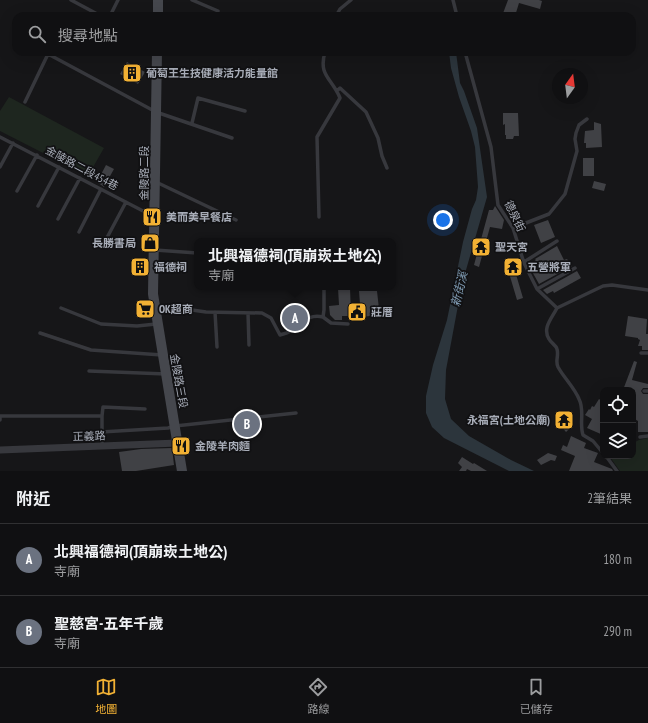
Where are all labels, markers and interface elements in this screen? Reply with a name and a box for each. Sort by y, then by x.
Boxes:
search box [12,12,636,56]
icon: search [26,23,48,45]
text: 搜尋地點 [58,26,118,45]
building icon: 葡萄王生技健康活力能量館 [121,62,143,84]
place label: 葡萄王生技健康活力能量館 [146,66,278,80]
north arrow [552,68,588,104]
street label: 金陵路二段454巷 [43,143,121,193]
street label: 金陵路二段 [137,146,151,201]
street label: 德泉街 [501,198,529,234]
restaurant icon: 美而美早餐店 [141,206,163,228]
place label: 美而美早餐店 [166,210,232,224]
your location [433,210,453,230]
shop icon: 長勝書局 [139,232,161,254]
place label: 長勝書局 [92,236,136,250]
temple icon: 聖天宮 [470,236,492,258]
popup [194,238,396,290]
place label: 聖天宮 [495,240,528,254]
text: 北興福德祠(頂崩崁土地公) [208,246,382,265]
building icon: 福德祠 [129,256,151,278]
temple icon: 五營將軍 [502,256,524,278]
place label: 福德祠 [154,260,187,274]
place label: 五營將軍 [527,260,571,274]
text: 寺廟 [208,267,234,284]
water label: 新街溪 [448,268,471,308]
supermarket icon: OK超商 [134,298,156,320]
public building icon: 莊厝 [346,301,368,323]
place label: OK超商 [159,302,193,316]
pin: A [282,303,308,333]
place label: 莊厝 [371,305,393,319]
street label: 金陵路三段 [167,353,191,409]
map controls [600,387,636,459]
button: locate [600,387,636,423]
pin: B [234,409,260,439]
temple icon: 永福宮(土地公廟) [553,409,575,431]
place label: 永福宮(土地公廟) [467,413,550,427]
button: layers [600,423,636,459]
street label: 正義路 [72,428,106,444]
restaurant icon: 金陵羊肉麵 [170,435,192,457]
place label: 金陵羊肉麵 [195,439,250,453]
text: 附近 [16,488,50,510]
text: 2筆結果 [587,490,632,507]
text: 北興福德祠(頂崩崁土地公) [54,542,227,561]
text: A [26,551,32,568]
text: 180 m [603,551,632,568]
text: 寺廟 [54,563,80,580]
text: 聖慈宮-五年千歲 [54,614,163,633]
text: B [26,623,32,640]
text: 290 m [603,623,632,640]
text: 寺廟 [54,635,80,652]
tab: 地圖 [95,676,117,716]
tab: 路線 [307,676,329,716]
tab: 已儲存 [520,676,553,716]

